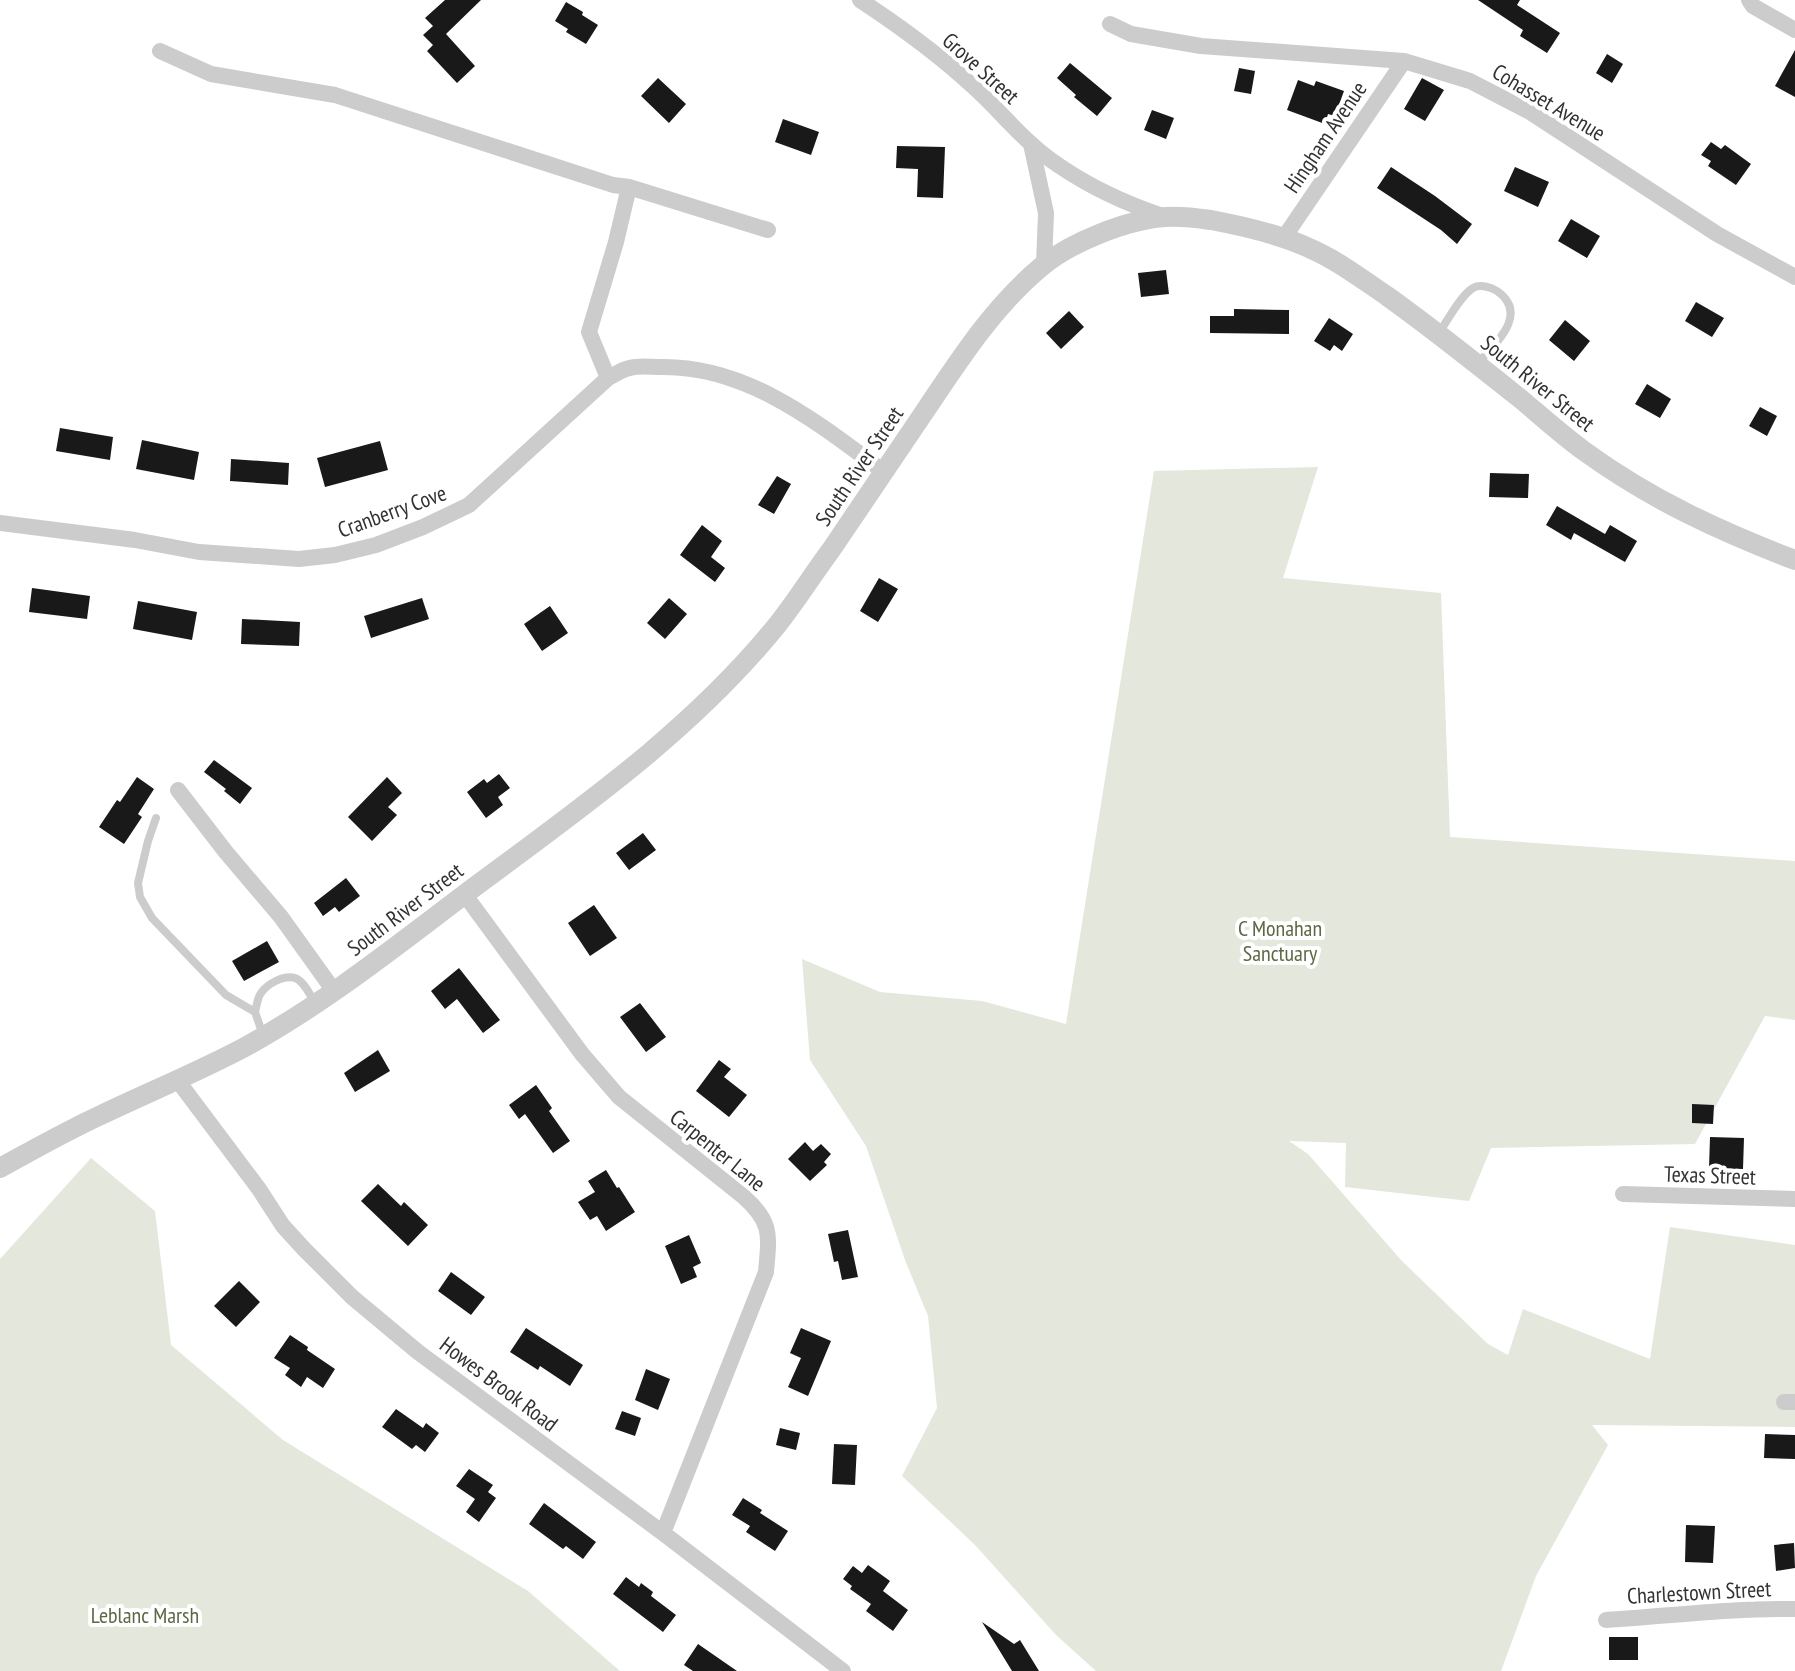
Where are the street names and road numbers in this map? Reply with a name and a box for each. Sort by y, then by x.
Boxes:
street label: Grove Street [937,26,1025,110]
street label: Cohasset Avenue [1487,57,1611,147]
street label: Hingham Avenue [1278,76,1372,198]
street label: South River Street [1476,329,1600,437]
street label: South River Street [809,401,909,531]
street label: Cranberry Cove [334,478,450,544]
street label: South River Street [341,856,469,962]
street label: Carpenter Lane [665,1103,771,1197]
street label: Texas Street [1664,1159,1756,1191]
street label: Howes Brook Road [434,1330,564,1438]
street label: Charlestown Street [1626,1574,1772,1610]

